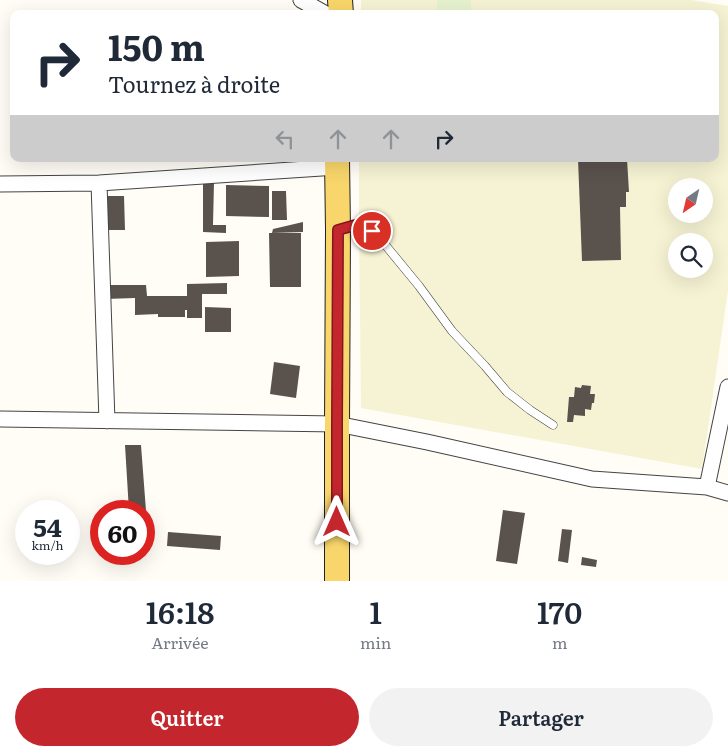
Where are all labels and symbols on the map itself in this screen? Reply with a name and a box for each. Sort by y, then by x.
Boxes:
north arrow [668,178,712,222]
pin [351,210,393,252]
position arrow [310,495,362,547]
speed limit sign: 60 [90,500,155,565]

